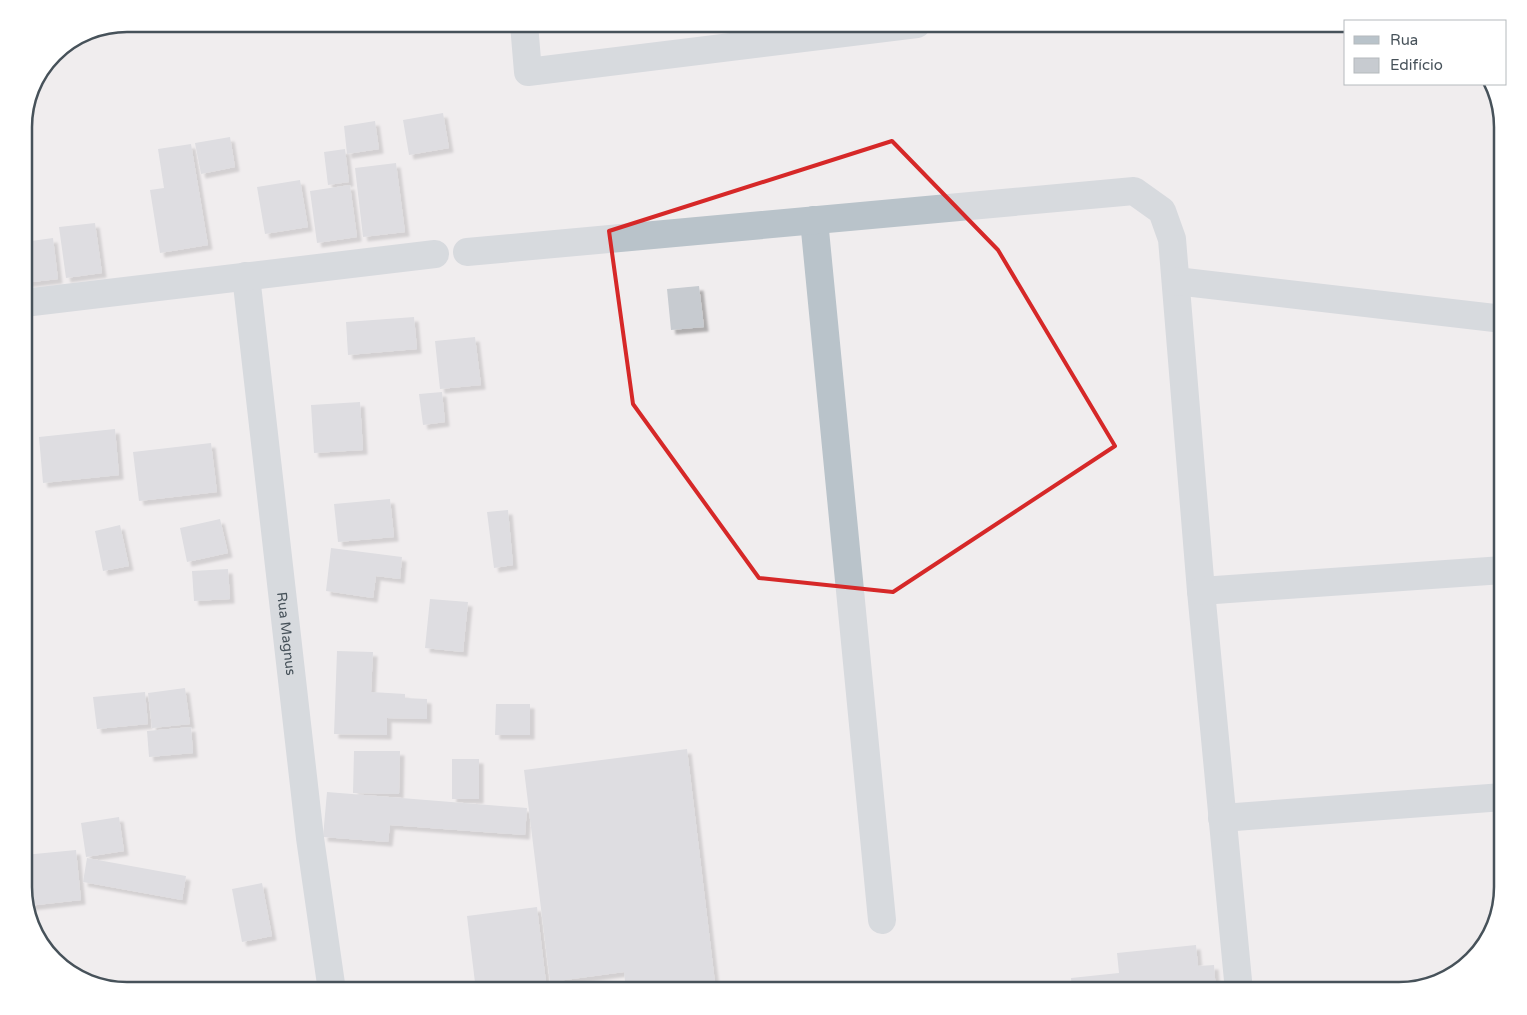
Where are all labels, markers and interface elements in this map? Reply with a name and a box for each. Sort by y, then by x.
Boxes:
legend [1344,20,1507,85]
text: Rua [1390,31,1418,49]
text: Edifício [1390,56,1443,74]
street label: Rua Magnus [273,591,299,677]

